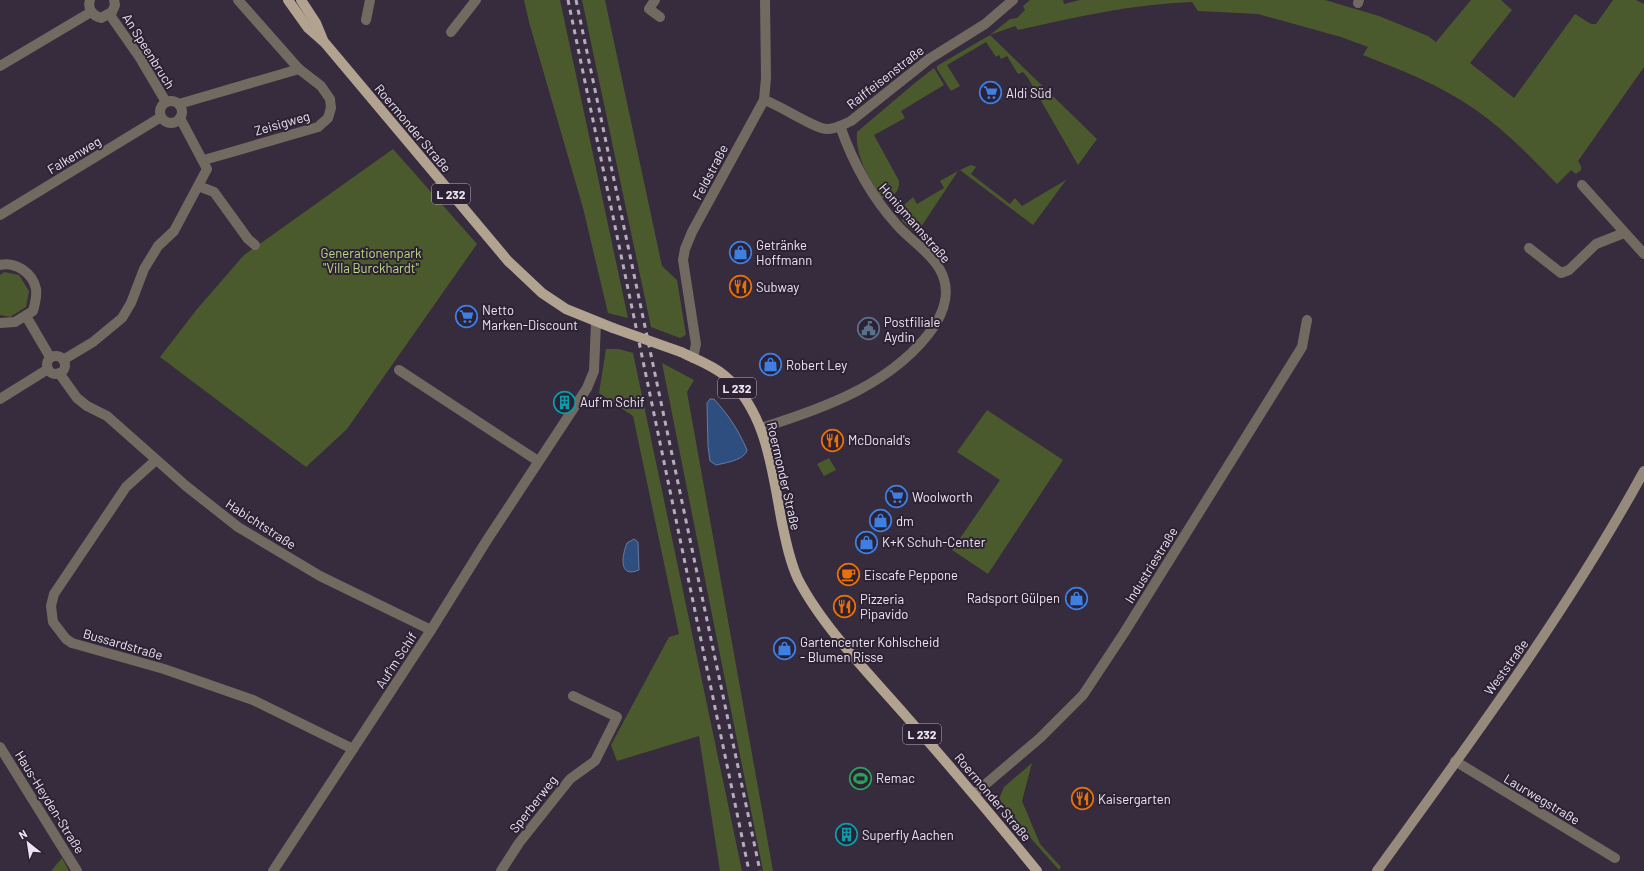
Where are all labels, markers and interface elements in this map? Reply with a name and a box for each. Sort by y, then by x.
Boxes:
street label: An Speenbruch [120,10,178,92]
street label: Raiffeisenstraße [843,42,927,112]
supermarket icon: Aldi Süd [977,80,1003,106]
street label: Roermonder Straße [371,81,455,176]
place label: Aldi Süd [1006,85,1052,101]
street label: Zeisigweg [252,107,312,139]
street label: Falkenweg [44,133,104,177]
street label: Feldstraße [689,142,731,202]
street label: Honigmannstraße [876,180,954,266]
road number: L 232 [432,184,470,204]
place label: Getränke Hoffmann [756,237,812,268]
shop icon: Getränke Hoffmann [727,239,753,265]
park label: Generationenpark "Villa Burckhardt" [320,245,422,276]
restaurant icon: Subway [728,274,754,300]
place label: Subway [756,279,799,295]
place label: Netto Marken-Discount [482,302,578,333]
supermarket icon: Netto Marken-Discount [454,304,480,330]
place label: Postfiliale Aydin [884,314,940,345]
public building icon: Postfiliale Aydin [855,316,881,342]
shop icon: Robert Ley [757,352,783,378]
place label: Robert Ley [786,357,847,373]
road number: L 232 [718,378,756,398]
building icon: Auf´m Schif [552,389,578,415]
place label: Auf´m Schif [580,394,645,410]
street label: Roermonder Straße [764,420,804,532]
restaurant icon: McDonald's [820,427,846,453]
place label: McDonald's [848,432,911,448]
supermarket icon: Woolworth [884,484,910,510]
place label: Woolworth [912,489,973,505]
street label: Habichtstraße [223,495,299,553]
shop icon: dm [868,508,894,534]
place label: dm [896,513,914,529]
street label: Industriestraße [1121,524,1181,606]
shop icon: K+K Schuh-Center [853,529,879,555]
place label: K+K Schuh-Center [882,534,986,550]
cafe icon: Eiscafe Peppone [836,562,862,588]
place label: Eiscafe Peppone [864,567,958,583]
shop icon: Radsport Gülpen [1063,585,1089,611]
place label: Radsport Gülpen [967,590,1060,606]
place label: Pizzeria Pipavido [860,591,908,622]
restaurant icon: Pizzeria Pipavido [831,593,857,619]
street label: Bussardstraße [81,625,165,663]
street label: Auf'm Schif [372,629,420,691]
place label: Gartencenter Kohlscheid - Blumen Risse [800,634,939,665]
shop icon: Gartencenter Kohlscheid - Blumen Risse [772,636,798,662]
street label: Weststraße [1480,636,1532,698]
road number: L 232 [903,724,941,744]
street label: Haus-Heyden-Straße [12,748,88,857]
street label: Roermonder Straße [951,750,1035,845]
sports icon: Remac [847,765,873,791]
place label: Remac [876,770,915,786]
street label: Laurwegstraße [1501,770,1583,828]
street label: Sperberweg [506,772,560,836]
restaurant icon: Kaisergarten [1069,786,1095,812]
place label: Kaisergarten [1098,791,1171,807]
building icon: Superfly Aachen [834,822,860,848]
north arrow [8,823,48,863]
text: N [16,826,29,841]
place label: Superfly Aachen [862,827,954,843]

